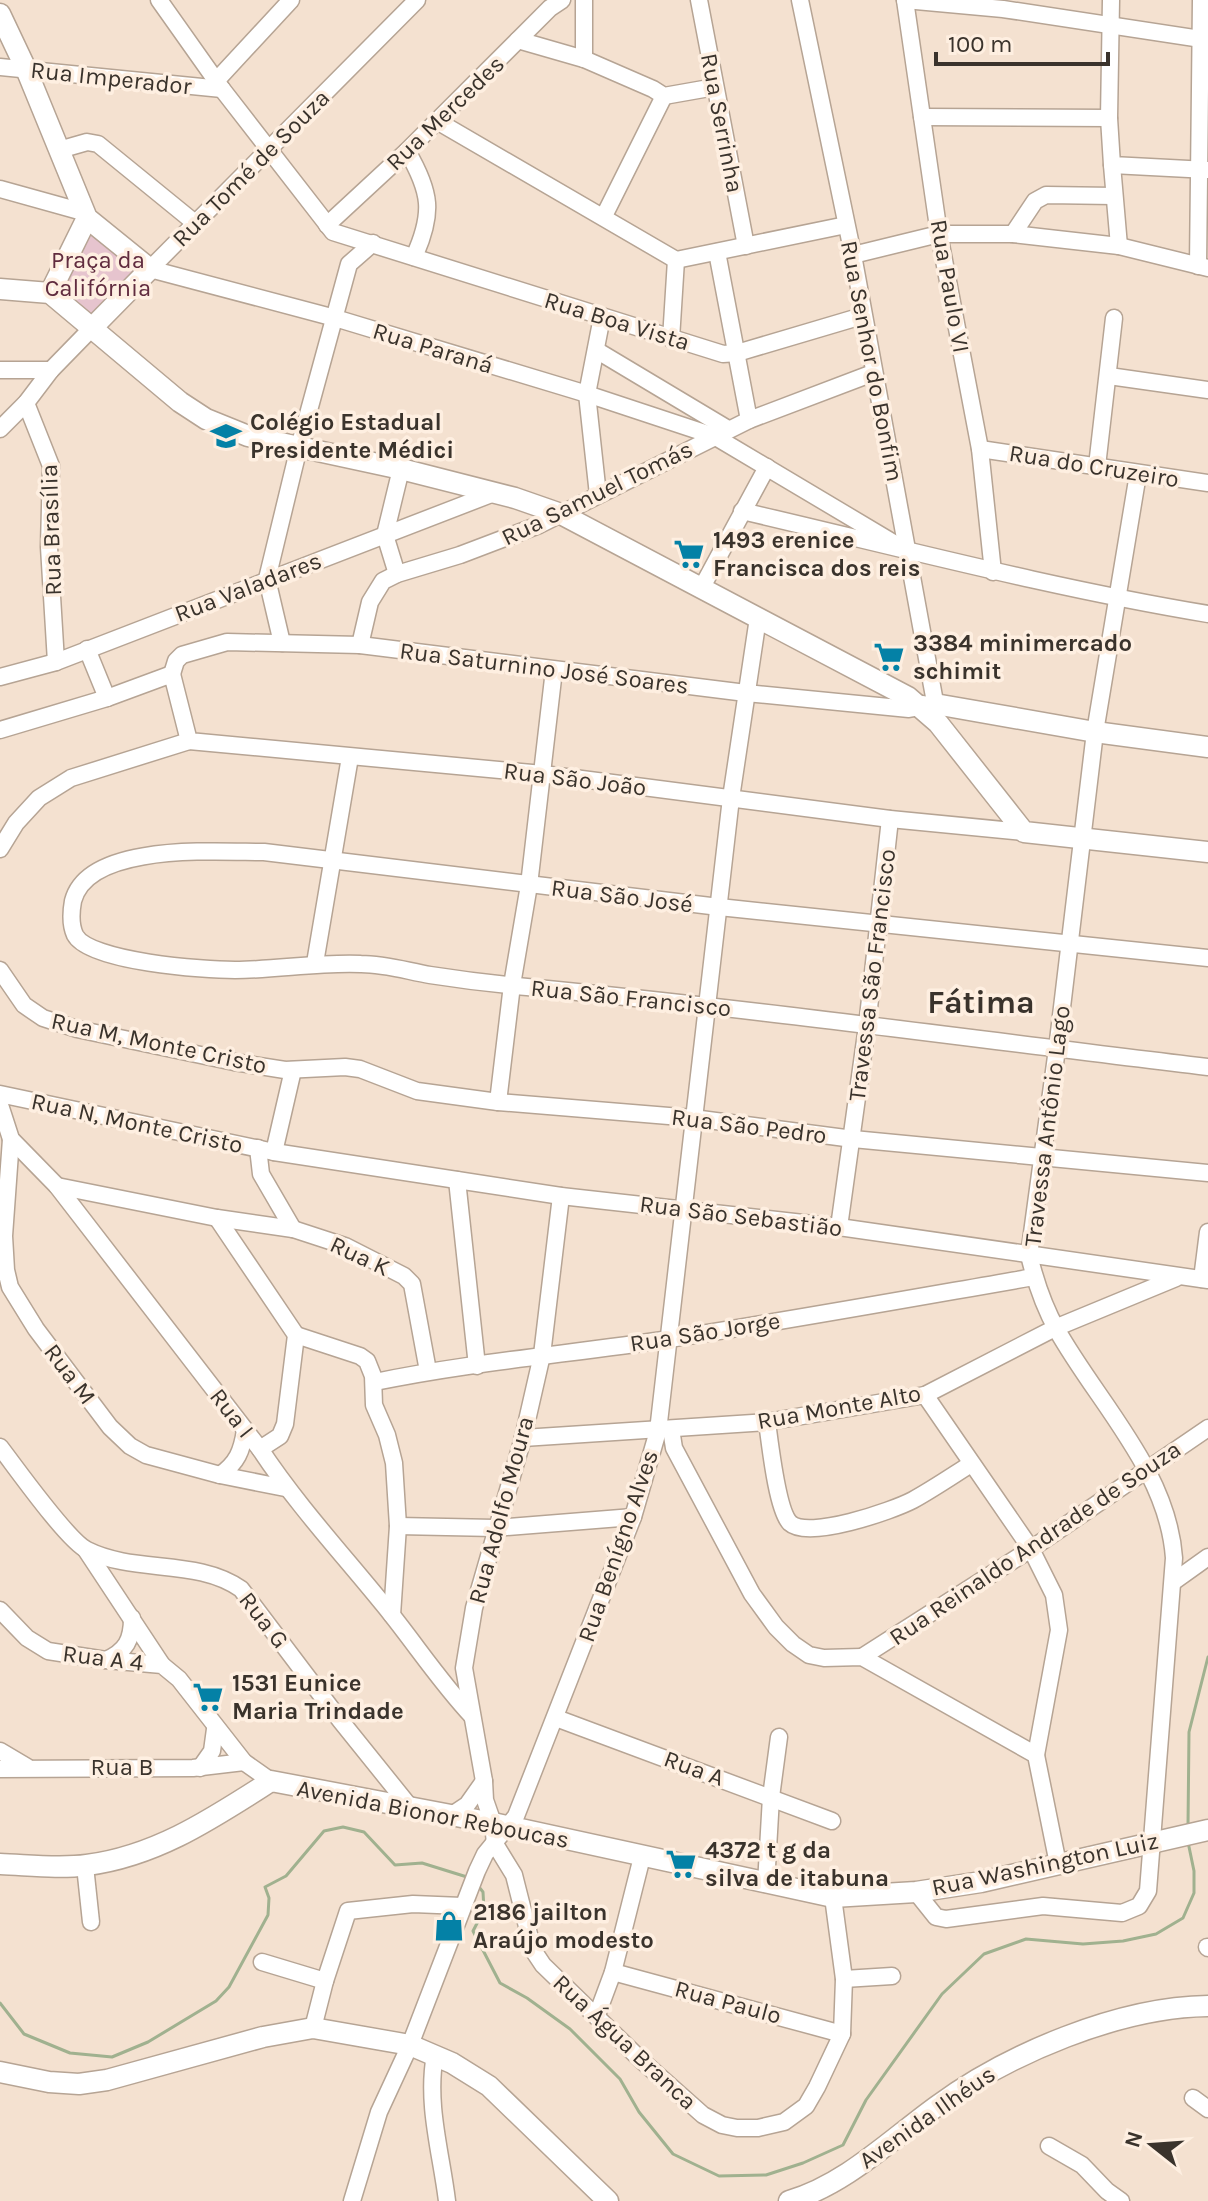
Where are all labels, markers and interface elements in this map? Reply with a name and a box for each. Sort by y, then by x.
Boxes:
scale bar [936,16,1108,66]
text: 100 m [948,30,1013,58]
street label: Rua Mercedes [380,50,510,176]
street label: Rua Serrinha [695,51,749,195]
street label: Rua Imperador [29,56,193,100]
street label: Rua Tomé de Souza [167,84,335,252]
street label: Rua Paulo VI [924,217,976,355]
street label: Rua Senhor do Bonfim [835,238,909,484]
park label: Praça da Califórnia [45,246,151,302]
street label: Rua Boa Vista [541,286,693,356]
street label: Rua Paraná [370,316,496,380]
place label: Colégio Estadual Presidente Médici [250,408,454,464]
school or university icon: Colégio Estadual Presidente Médici [209,419,243,453]
street label: Rua Samuel Tomás [497,435,697,551]
street label: Rua do Cruzeiro [1007,439,1181,493]
street label: Rua Brasília [35,464,67,596]
place label: 1493 erenice Francisca dos reis [713,526,920,582]
supermarket icon: 1493 erenice Francisca dos reis [672,537,706,571]
street label: Rua Valadares [171,546,325,628]
place label: 3384 minimercado schimit [913,629,1132,685]
street label: Rua Saturnino José Soares [398,636,690,700]
supermarket icon: 3384 minimercado schimit [872,640,906,674]
street label: Rua São João [502,756,648,802]
street label: Travessa São Francisco [843,847,901,1103]
street label: Rua São José [550,873,694,919]
street label: Rua São Francisco [529,974,733,1022]
district label: Fátima [927,984,1035,1021]
street label: Travessa Antônio Lago [1018,1004,1076,1248]
street label: Rua M, Monte Cristo [49,1006,269,1080]
street label: Rua N, Monte Cristo [29,1087,245,1159]
street label: Rua São Pedro [670,1103,828,1149]
street label: Rua São Sebastião [638,1190,844,1242]
street label: Rua K [326,1230,395,1282]
street label: Rua São Jorge [628,1306,782,1358]
street label: Rua M [38,1338,102,1410]
street label: Rua Monte Alto [755,1379,923,1435]
street label: Rua I [204,1383,260,1443]
street label: Rua Adolfo Moura [463,1413,539,1607]
street label: Rua Reinaldo Andrade de Souza [884,1435,1186,1651]
street label: Rua Benígno Alves [572,1446,664,1646]
street label: Rua G [233,1586,295,1654]
street label: Rua A 4 [61,1639,145,1677]
place label: 1531 Eunice Maria Trindade [232,1669,404,1725]
supermarket icon: 1531 Eunice Maria Trindade [191,1680,225,1714]
street label: Rua A [660,1744,728,1792]
street label: Rua B [90,1753,154,1781]
street label: Avenida Bionor Reboucas [295,1774,571,1854]
street label: Rua Washington Luiz [929,1826,1161,1902]
place label: 4372 t g da silva de itabuna [705,1836,889,1892]
supermarket icon: 4372 t g da silva de itabuna [664,1847,698,1881]
place label: 2186 jailton Araújo modesto [473,1898,654,1954]
shop icon: 2186 jailton Araújo modesto [432,1909,466,1943]
street label: Rua Água Branca [548,1968,703,2116]
street label: Rua Paulo [672,1974,784,2030]
street label: Avenida Ilhéus [854,2060,1000,2174]
north arrow [1112,2105,1192,2185]
text: N [1119,2128,1149,2151]

